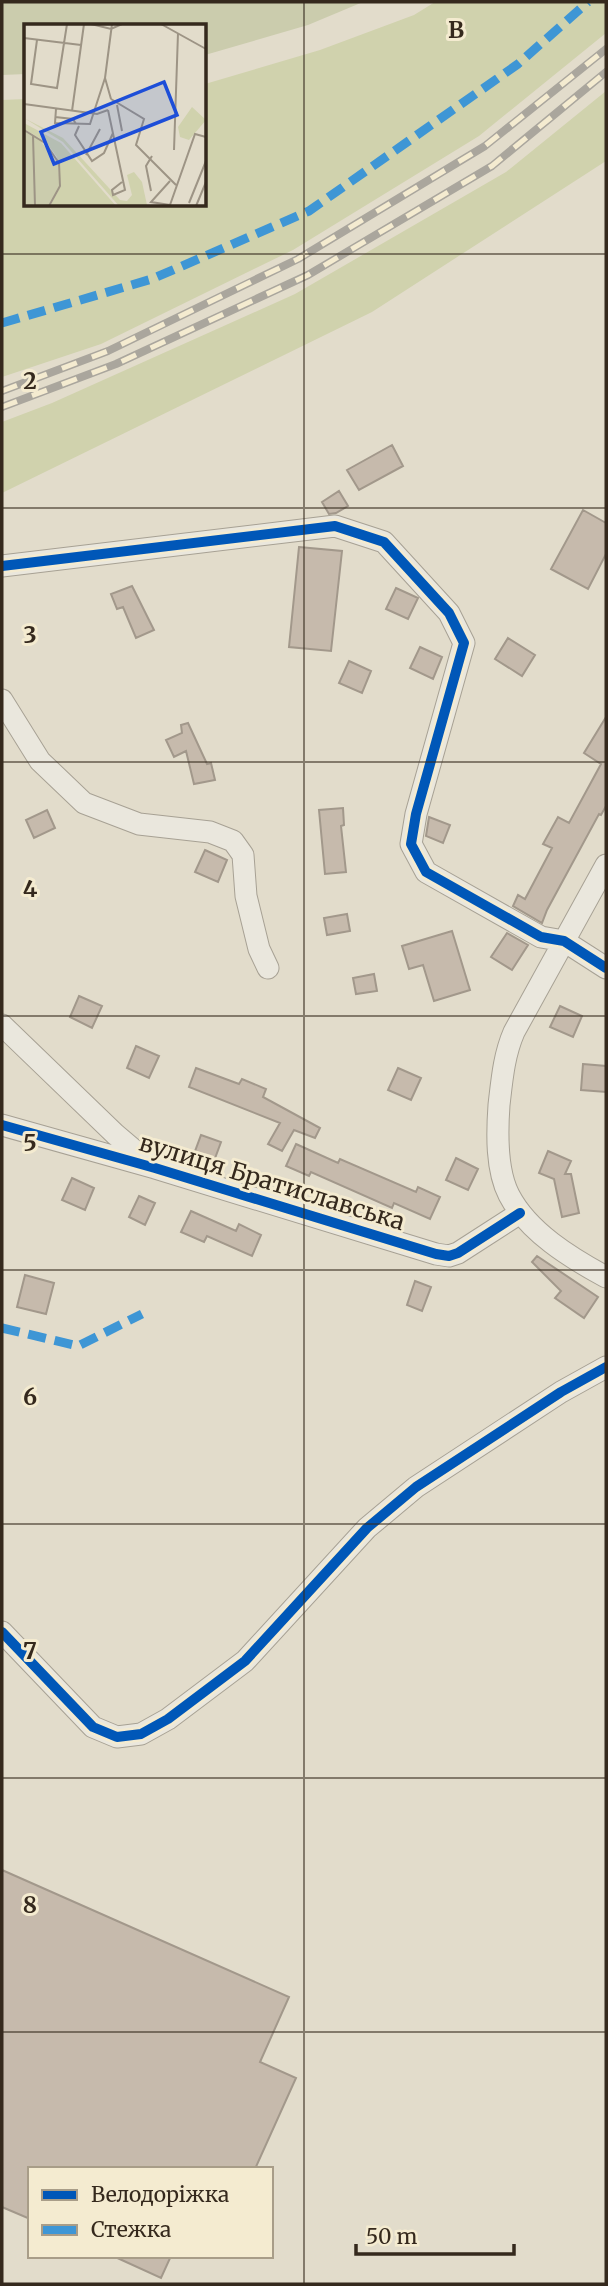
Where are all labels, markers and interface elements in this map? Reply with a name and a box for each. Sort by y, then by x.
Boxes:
text: B [448,15,464,44]
inset map [24,24,206,206]
text: 2 [23,366,37,395]
text: 3 [23,620,37,649]
text: 4 [23,874,38,903]
street label: вулиця Братиславська [135,1127,409,1237]
text: 5 [23,1128,37,1157]
text: 6 [23,1382,37,1411]
text: 7 [23,1636,37,1665]
text: 8 [23,1890,37,1919]
legend [28,2167,273,2258]
text: Велодоріжка [91,2181,229,2208]
scale bar [356,2212,514,2256]
text: Стежка [91,2216,171,2243]
text: 50 m [366,2223,417,2250]

